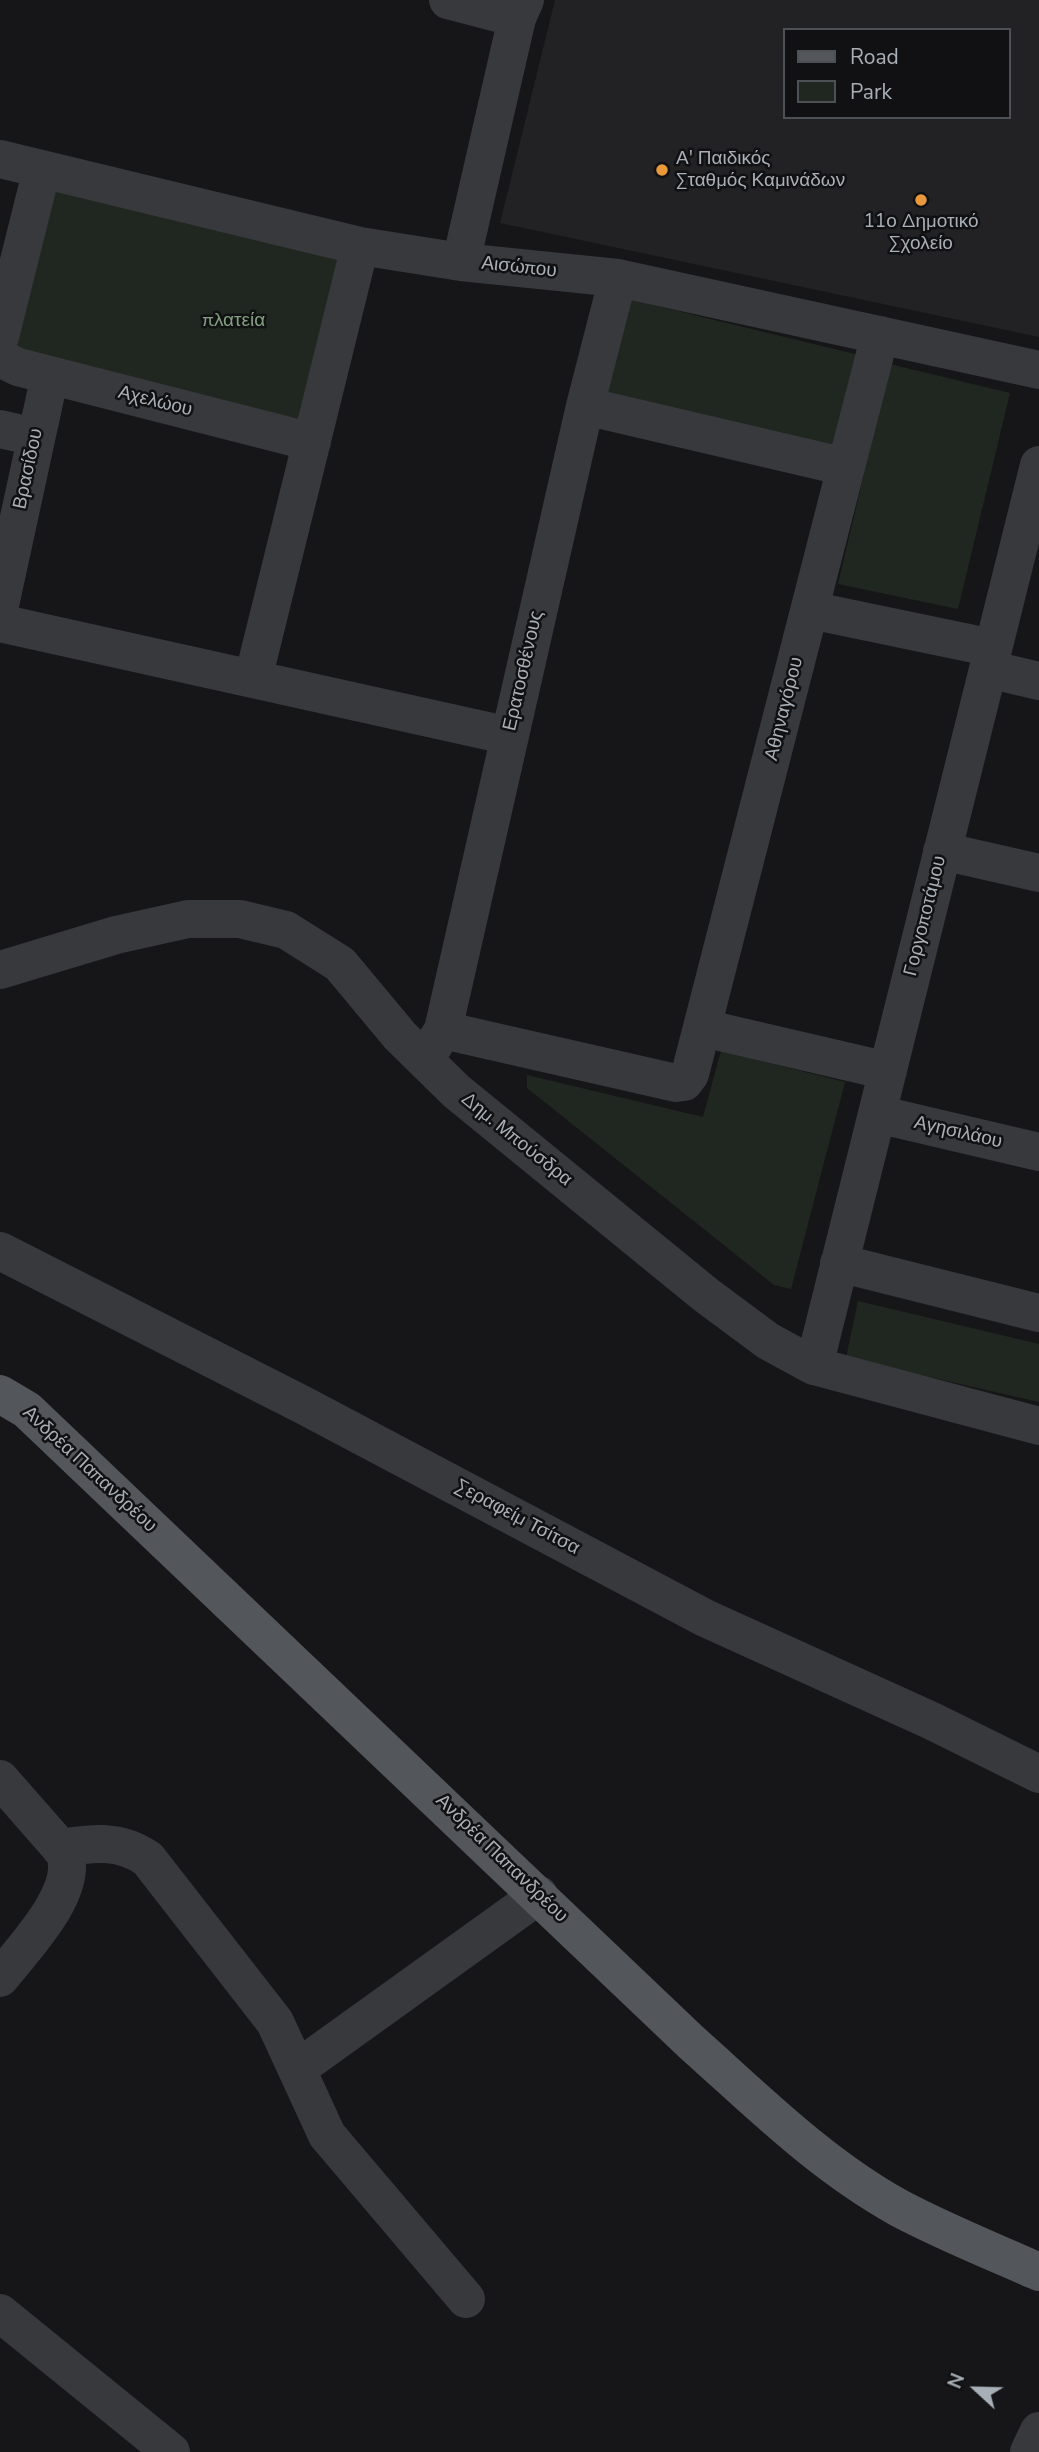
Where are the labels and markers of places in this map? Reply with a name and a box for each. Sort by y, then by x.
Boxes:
place label: Α' Παιδικός Σταθμός Καμινάδων [676,148,845,192]
marker: Α' Παιδικός Σταθμός Καμινάδων [654,162,670,178]
marker: 11ο Δημοτικό Σχολείο [913,192,929,208]
place label: 11ο Δημοτικό Σχολείο [863,211,979,255]

